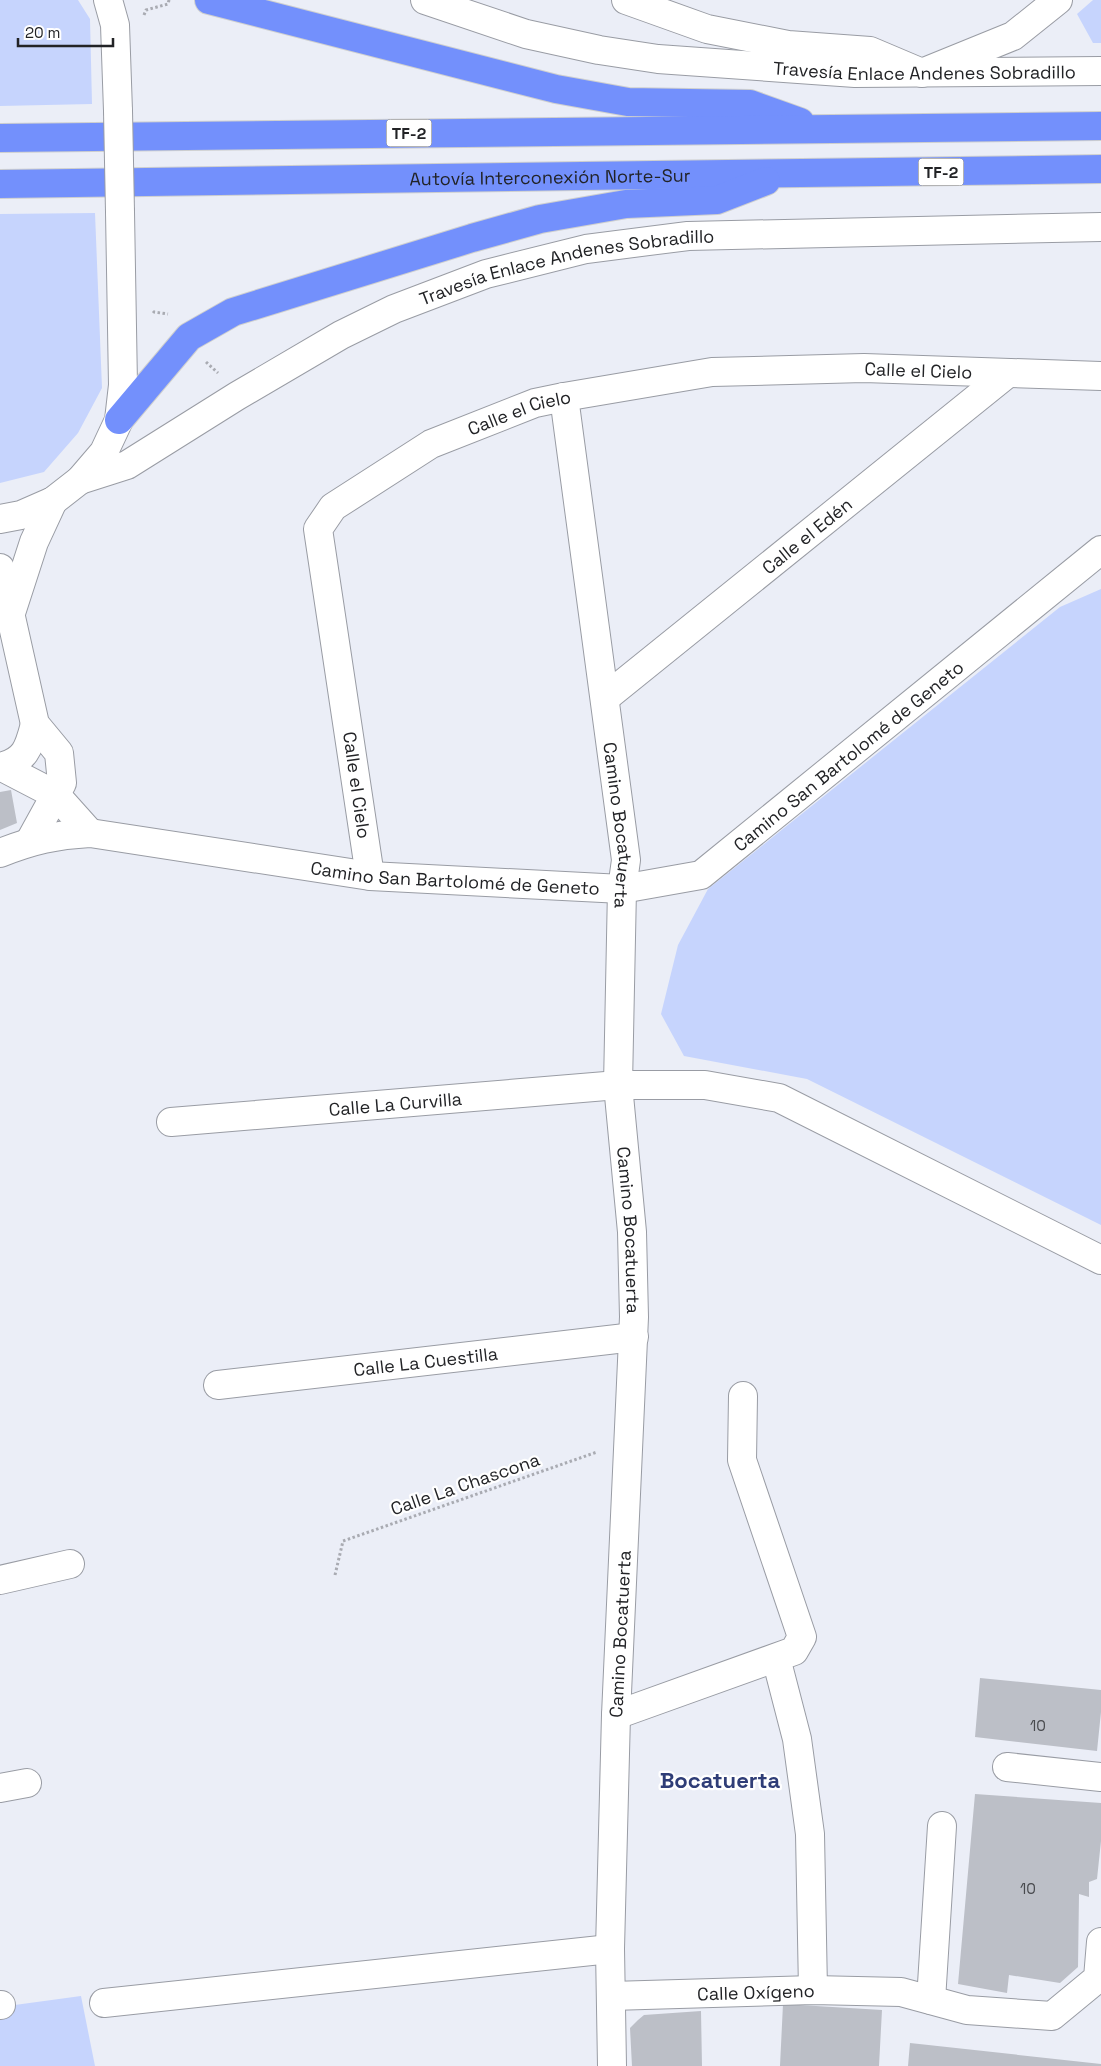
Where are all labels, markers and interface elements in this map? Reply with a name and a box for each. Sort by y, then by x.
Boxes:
scale bar [18,15,112,47]
text: 20 m [25,23,60,42]
street label: Travesía Enlace Andenes Sobradillo [772,56,1076,85]
road number: TF-2 [386,120,432,146]
road number: TF-2 [918,158,964,186]
street label: Autovía Interconexión Norte-Sur [409,163,691,190]
street label: Travesía Enlace Andenes Sobradillo [416,224,715,310]
street label: Calle el Cielo [864,357,973,383]
street label: Calle el Cielo [464,385,572,440]
street label: Calle el Edén [757,492,856,579]
street label: Camino San Bartolomé de Geneto [728,655,968,856]
street label: Calle el Cielo [338,730,376,840]
street label: Camino Bocatuerta [599,741,638,909]
street label: Camino San Bartolomé de Geneto [309,856,600,899]
street label: Calle La Curvilla [328,1086,463,1120]
street label: Camino Bocatuerta [612,1145,645,1314]
street label: Calle La Cuestilla [352,1341,499,1381]
street label: Calle La Chascona [387,1448,543,1520]
street label: Camino Bocatuerta [604,1550,636,1718]
house number: 10 [1030,1716,1046,1735]
district label: Bocatuerta [660,1766,781,1794]
house number: 10 [1020,1879,1036,1898]
street label: Calle Oxígeno [697,1978,815,2005]

